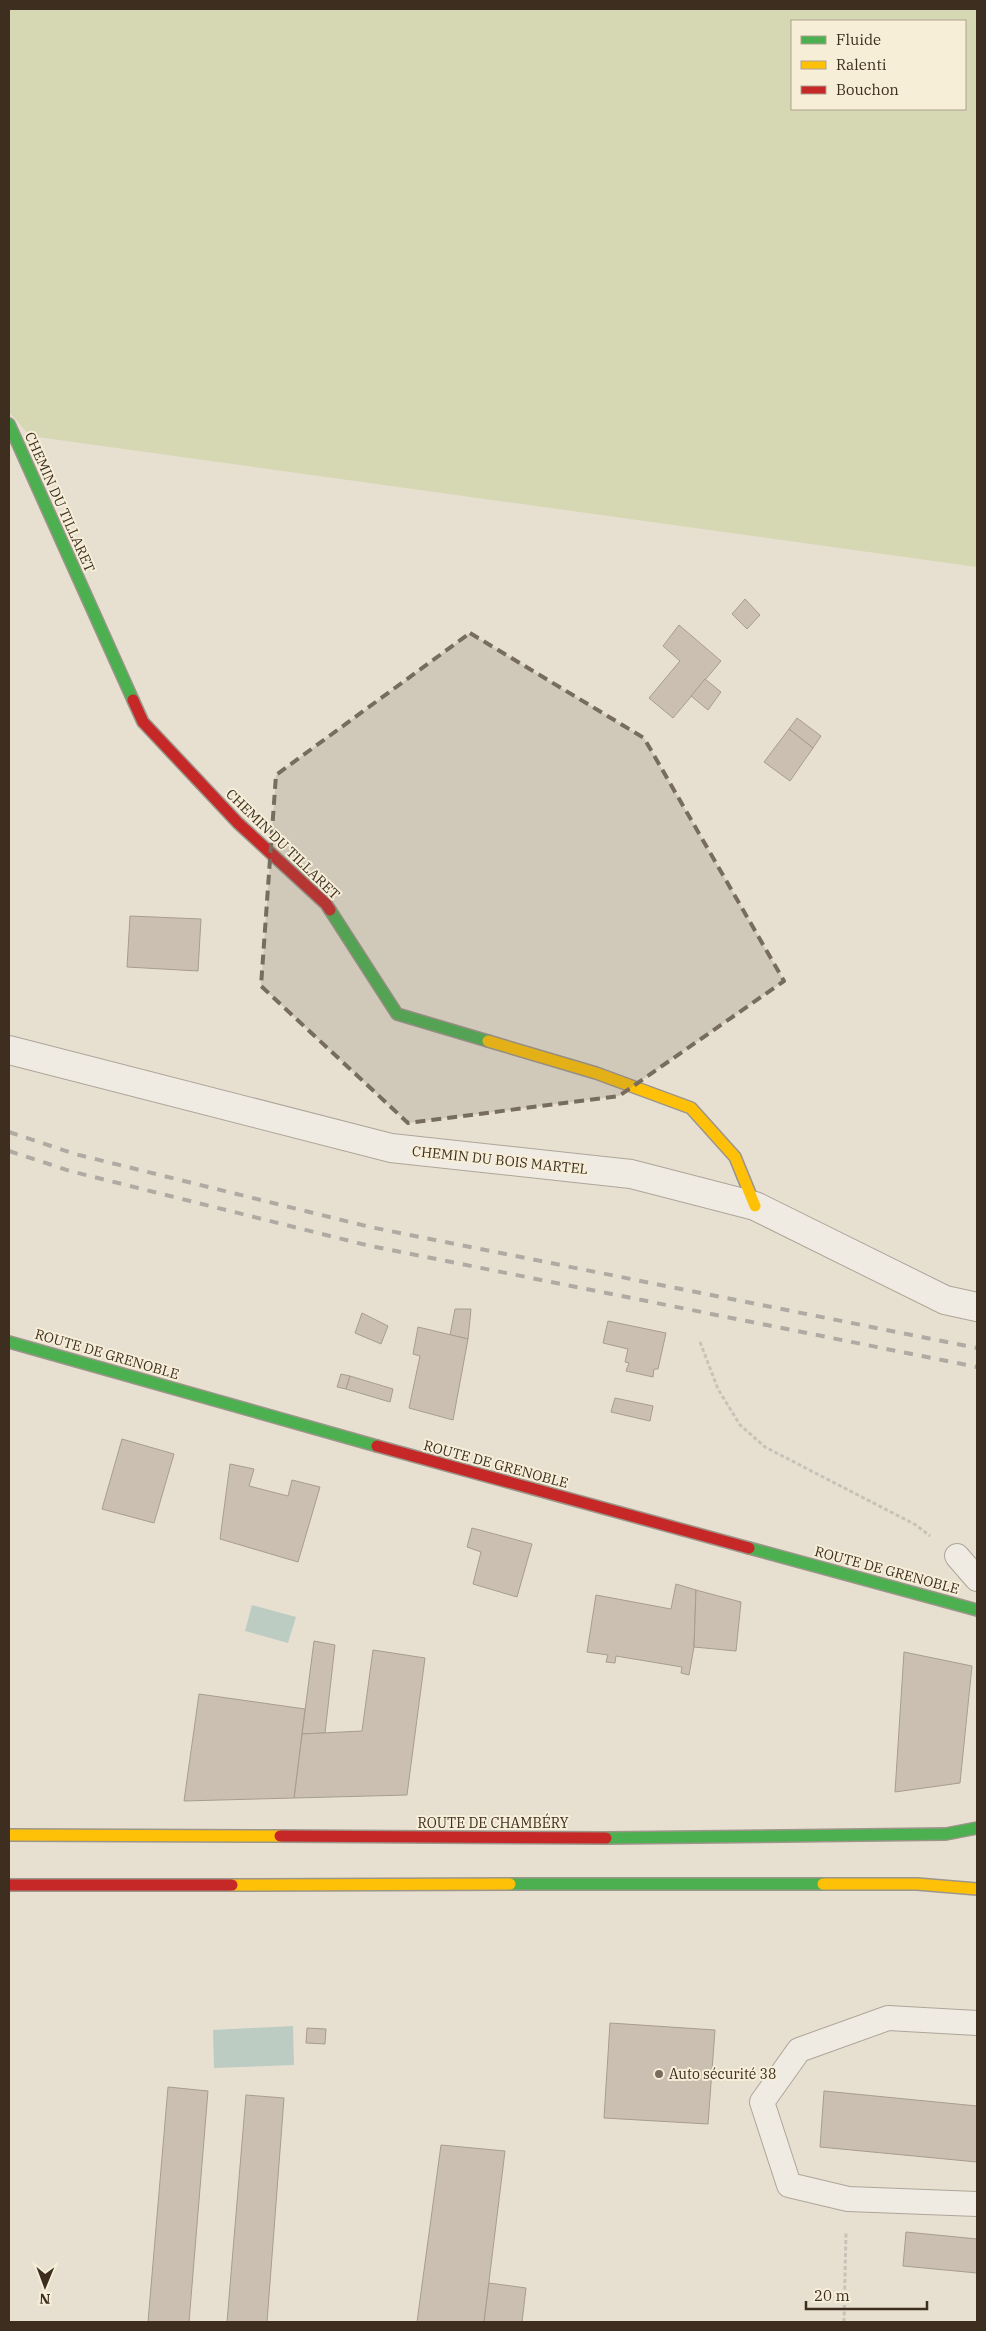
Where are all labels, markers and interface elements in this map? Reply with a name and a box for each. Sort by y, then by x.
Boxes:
legend [791,20,966,110]
text: Fluide [836,30,881,49]
text: Ralenti [836,55,887,74]
text: Bouchon [836,80,899,99]
street label: CHEMIN DU TILLARET [21,429,99,575]
street label: CHEMIN DU TILLARET [222,785,344,903]
street label: CHEMIN DU BOIS MARTEL [411,1142,589,1178]
street label: ROUTE DE GRENOBLE [33,1325,181,1383]
street label: ROUTE DE GRENOBLE [422,1436,570,1492]
street label: ROUTE DE GRENOBLE [813,1542,961,1598]
street label: ROUTE DE CHAMBÉRY [417,1813,569,1832]
place label: Auto sécurité 38 [669,2065,776,2083]
marker: Auto sécurité 38 [653,2068,665,2080]
north arrow [20,2261,70,2311]
scale bar [806,2278,927,2310]
text: 20 m [814,2286,850,2305]
text: N [39,2290,50,2308]

